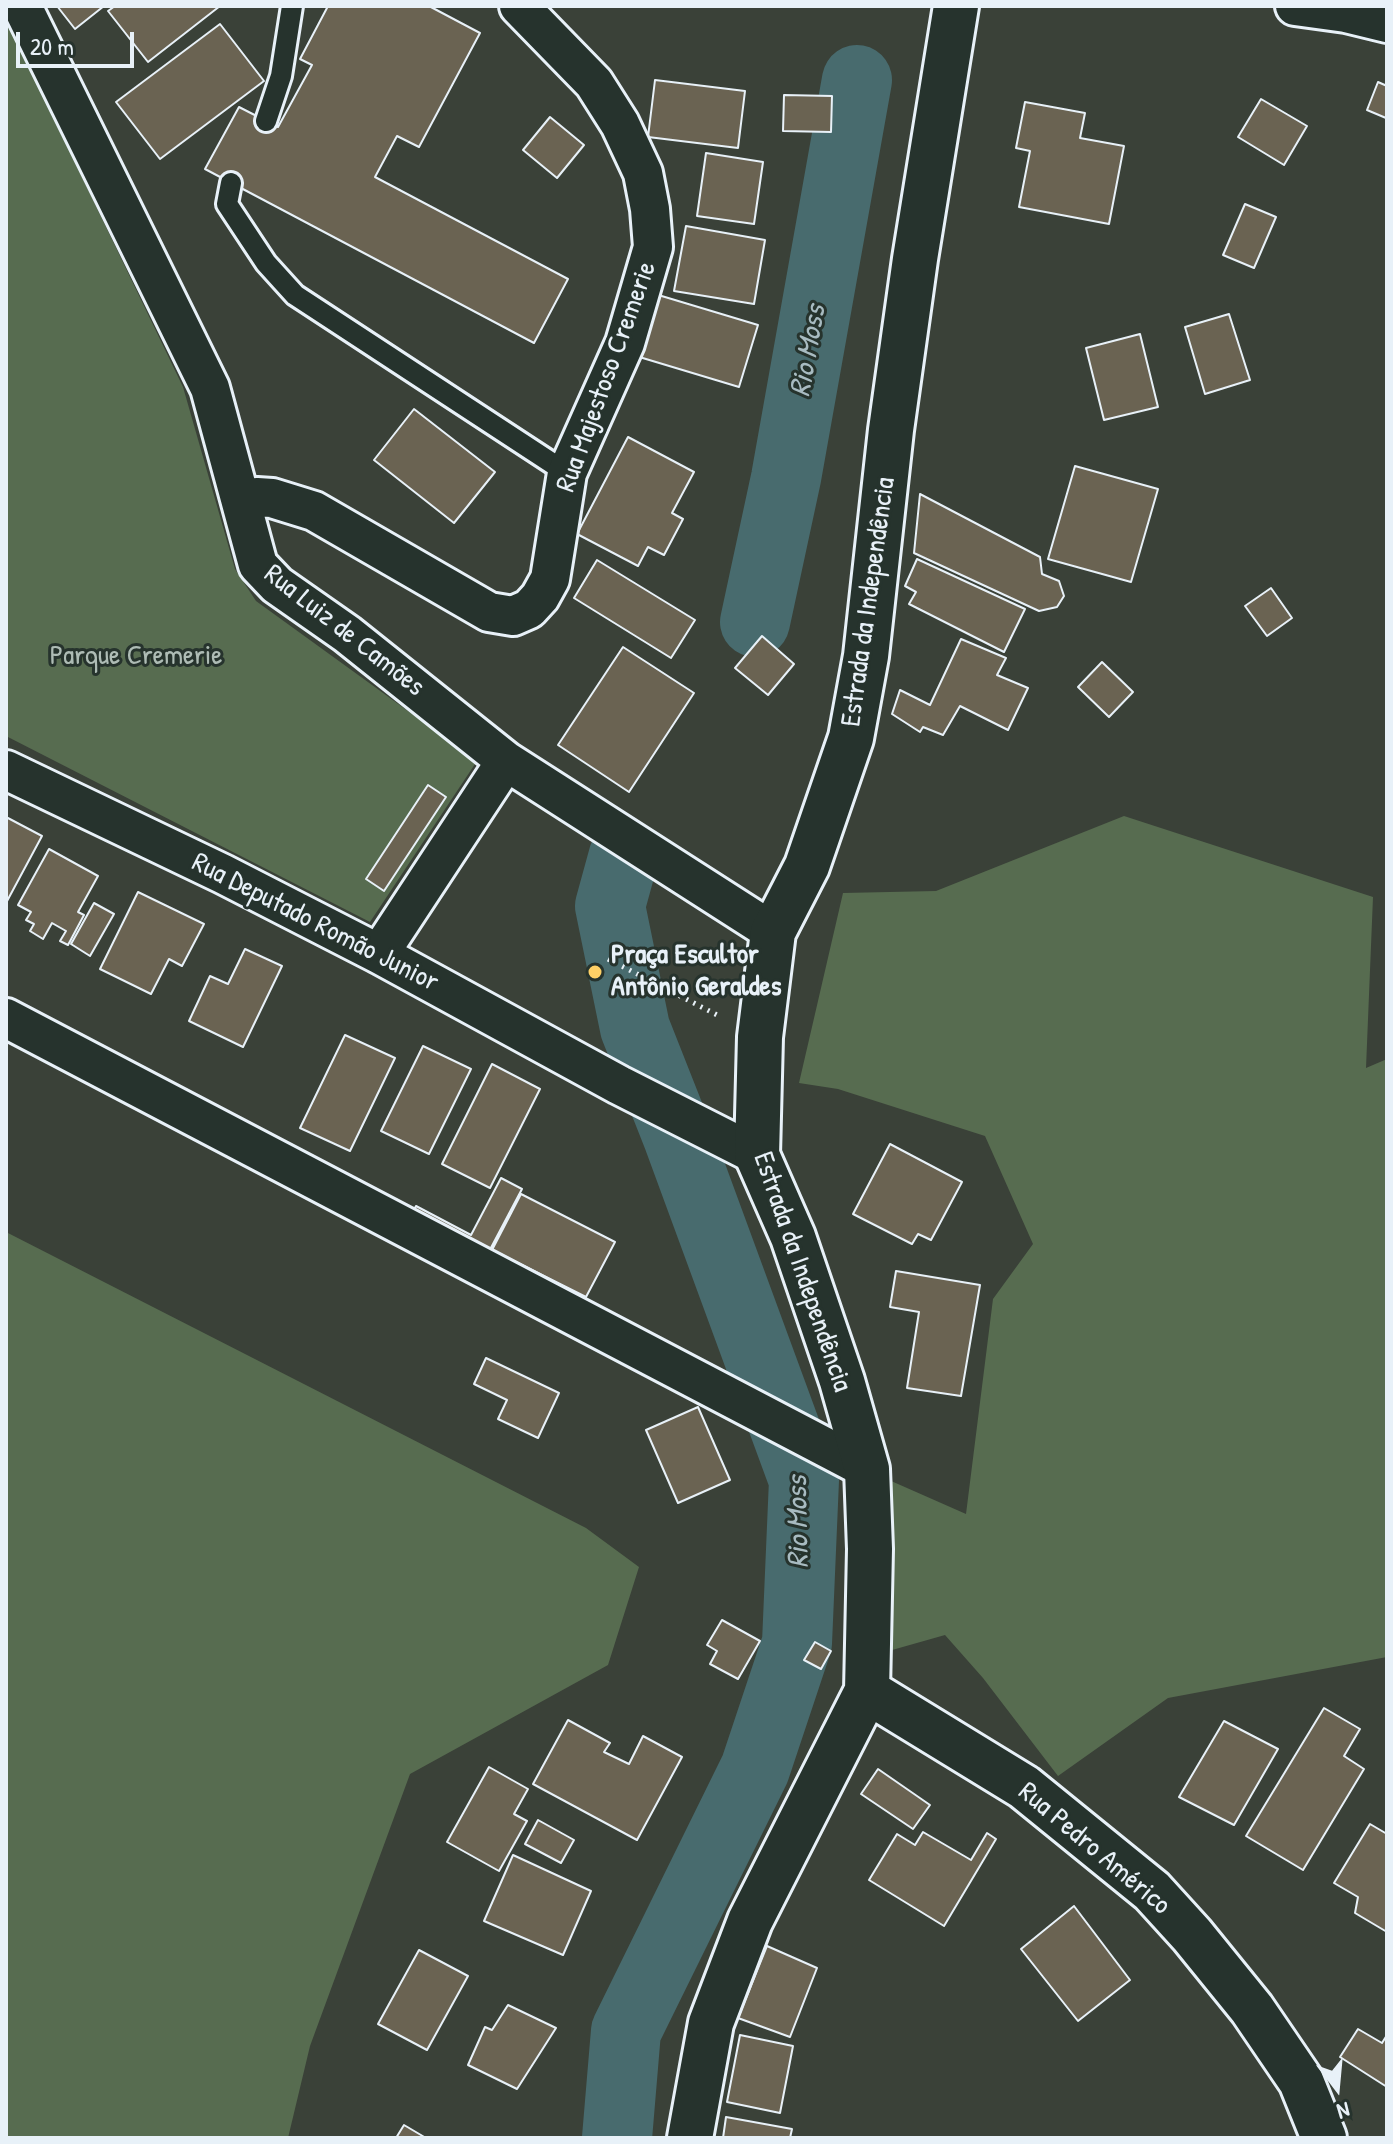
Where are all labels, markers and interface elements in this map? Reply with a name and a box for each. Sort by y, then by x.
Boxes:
scale bar [20,16,138,66]
text: 20 m [30,30,74,62]
street label: Rua Majestoso Cremerie [550,257,664,497]
water label: Rio Moss [783,302,835,400]
street label: Estrada da Independência [835,475,903,729]
street label: Rua Luiz de Camões [257,558,431,704]
park label: Parque Cremerie [50,640,222,674]
street label: Rua Deputado Romão Junior [186,846,444,1000]
place label: Praça Escultor Antônio Geraldes [611,939,782,1005]
marker: Praça Escultor Antônio Geraldes [586,963,604,981]
street label: Estrada da Independência [745,1148,859,1396]
water label: Rio Moss [780,1476,818,1568]
street label: Rua Pedro Américo [1011,1776,1177,1922]
north arrow [1297,2048,1377,2128]
text: N [1334,2095,1353,2127]

